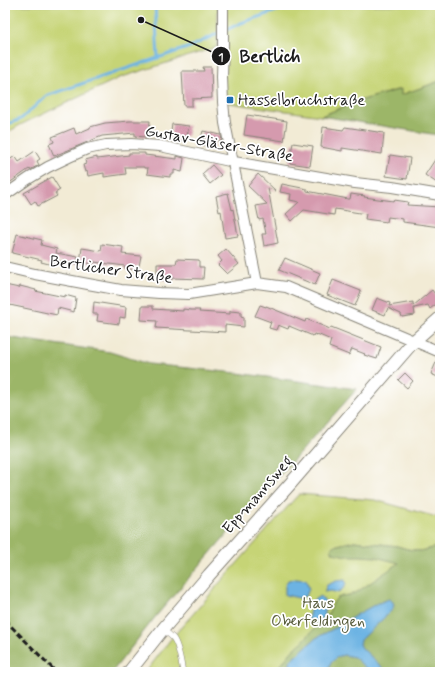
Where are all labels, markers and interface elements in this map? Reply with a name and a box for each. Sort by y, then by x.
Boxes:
callout: Bertlich [211,42,308,71]
text: Bertlich [240,46,301,68]
text: 1 [218,50,224,66]
place label: Hasselbruchstraße [238,90,365,111]
marker: Hasselbruchstraße [225,95,235,105]
street label: Gustav-Gläser-Straße [143,121,295,167]
street label: Bertlicher Straße [48,251,174,289]
street label: Eppmannsweg [218,451,299,539]
park label: Haus Oberfeldingen [271,593,365,633]

